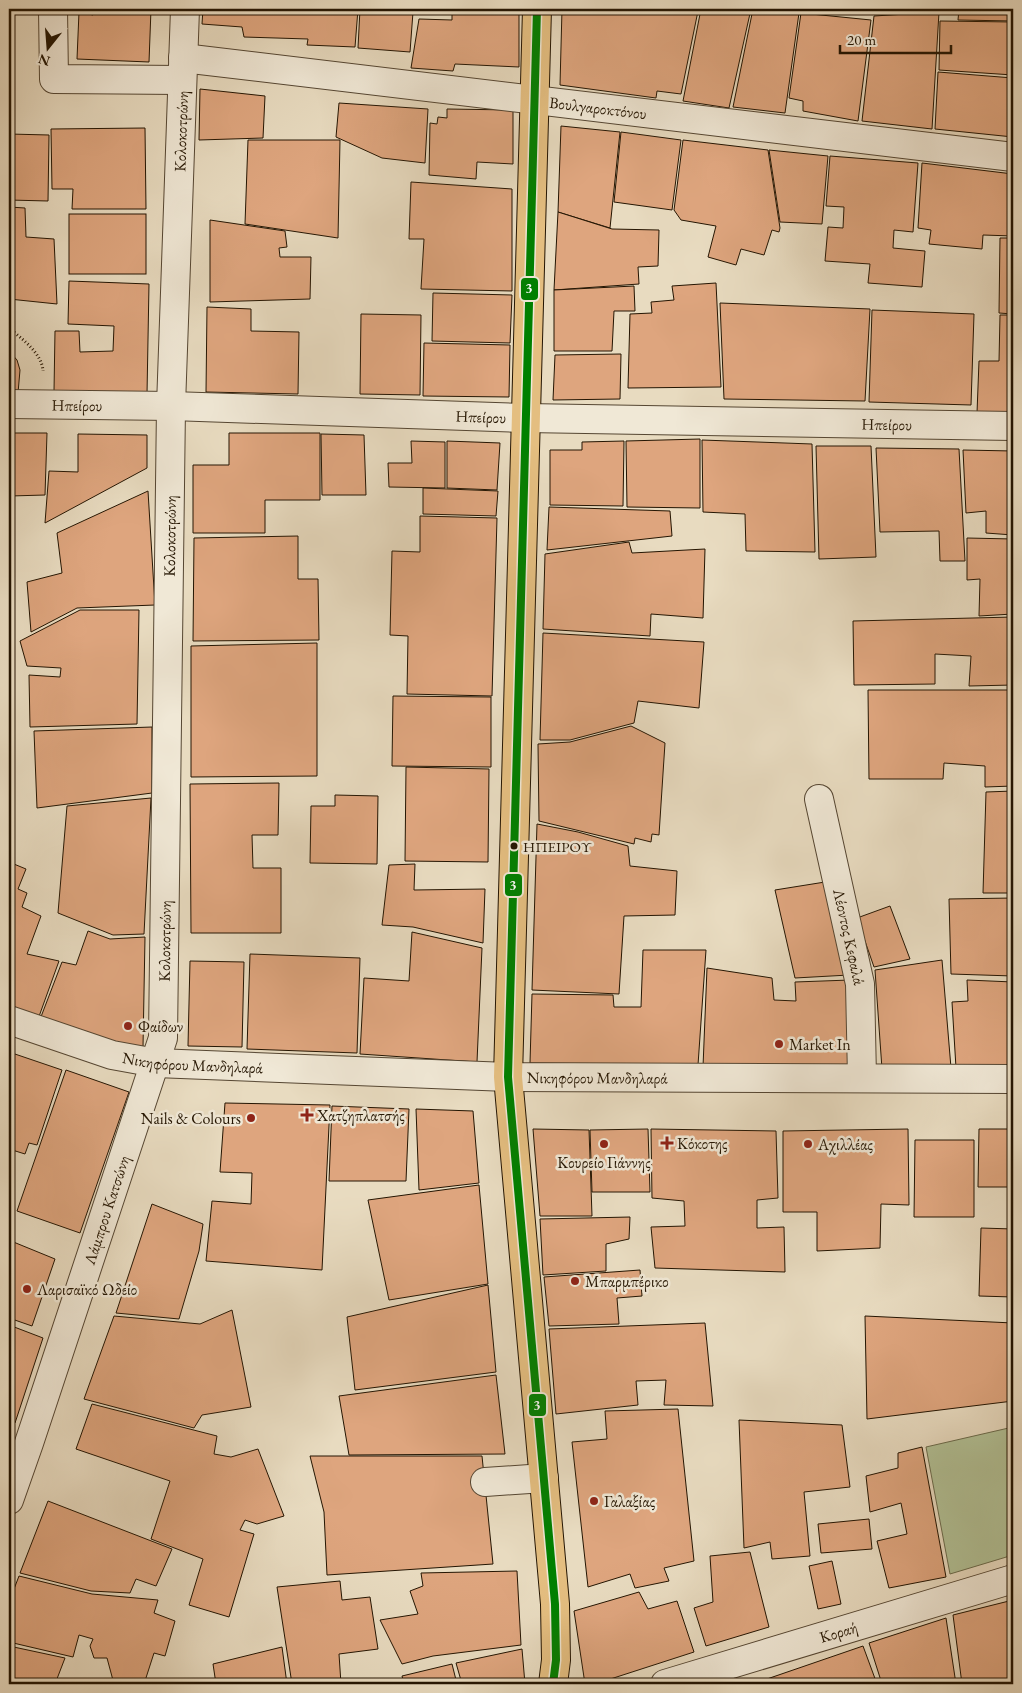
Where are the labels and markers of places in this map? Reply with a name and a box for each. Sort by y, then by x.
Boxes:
place label: ΗΠΕΙΡΟΥ [523,837,592,856]
marker: ΗΠΕΙΡΟΥ [509,841,519,851]
place label: Φαίδων [138,1016,183,1037]
marker: Φαίδων [122,1020,134,1032]
place label: Market In [789,1034,851,1055]
marker: Market In [773,1038,785,1050]
place label: Χατζηπλατσής [316,1105,405,1126]
place label: Nails & Colours [141,1108,241,1129]
marker: Χατζηπλατσής [301,1109,313,1121]
marker: Nails & Colours [245,1112,257,1124]
place label: Κόκοτης [677,1133,728,1154]
place label: Αχιλλέας [817,1134,873,1155]
marker: Κόκοτης [661,1137,673,1149]
marker: Κουρείο Γιάννης [598,1138,610,1150]
marker: Αχιλλέας [802,1138,814,1150]
place label: Κουρείο Γιάννης [557,1152,651,1173]
place label: Μπαρμπέρικο [585,1271,669,1292]
marker: Μπαρμπέρικο [569,1275,581,1287]
place label: Λαρισαϊκό Ωδείο [36,1279,137,1300]
marker: Λαρισαϊκό Ωδείο [21,1283,33,1295]
place label: Γαλαξίας [604,1491,656,1512]
marker: Γαλαξίας [588,1495,600,1507]

